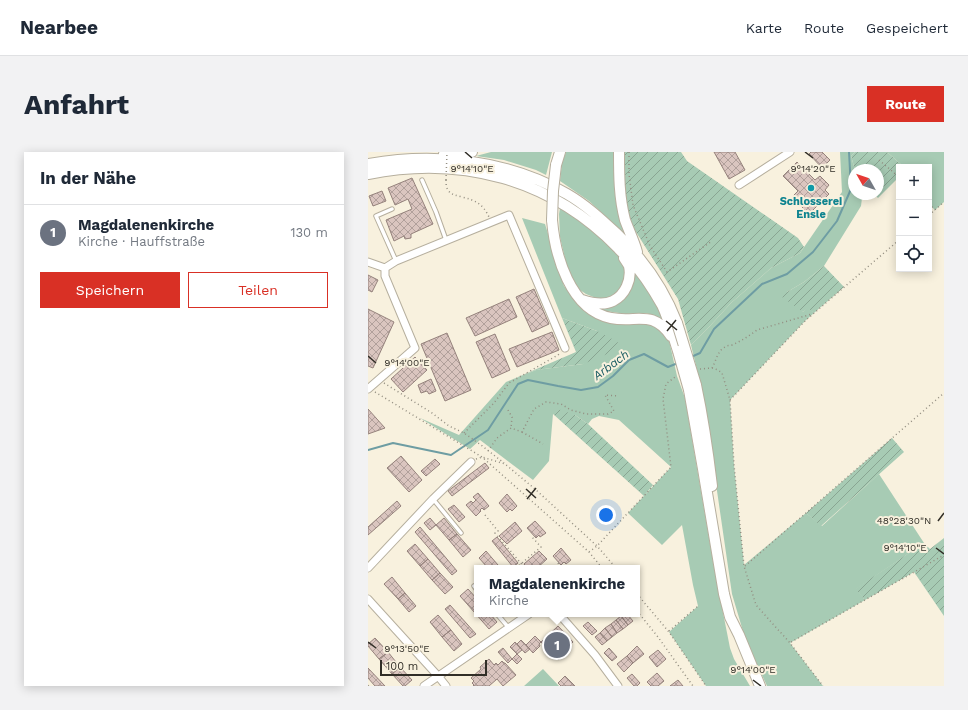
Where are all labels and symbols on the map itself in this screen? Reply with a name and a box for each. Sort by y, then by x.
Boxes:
text: 9°14'10"E [450,163,494,174]
text: 9°14'20"E [790,163,836,174]
north arrow [848,164,884,200]
marker: Schlosserei Ensle [806,183,816,193]
place label: Schlosserei Ensle [780,195,842,221]
water label: Arbach [590,347,632,383]
text: 9°14'00"E [384,357,430,368]
your location [596,505,616,525]
text: 48°28'30"N [877,515,931,526]
text: 9°14'10"E [883,542,927,553]
pin: 1 [544,630,570,660]
text: 9°13'50"E [384,643,430,654]
scale bar [380,658,487,677]
text: 9°14'00"E [730,664,776,675]

